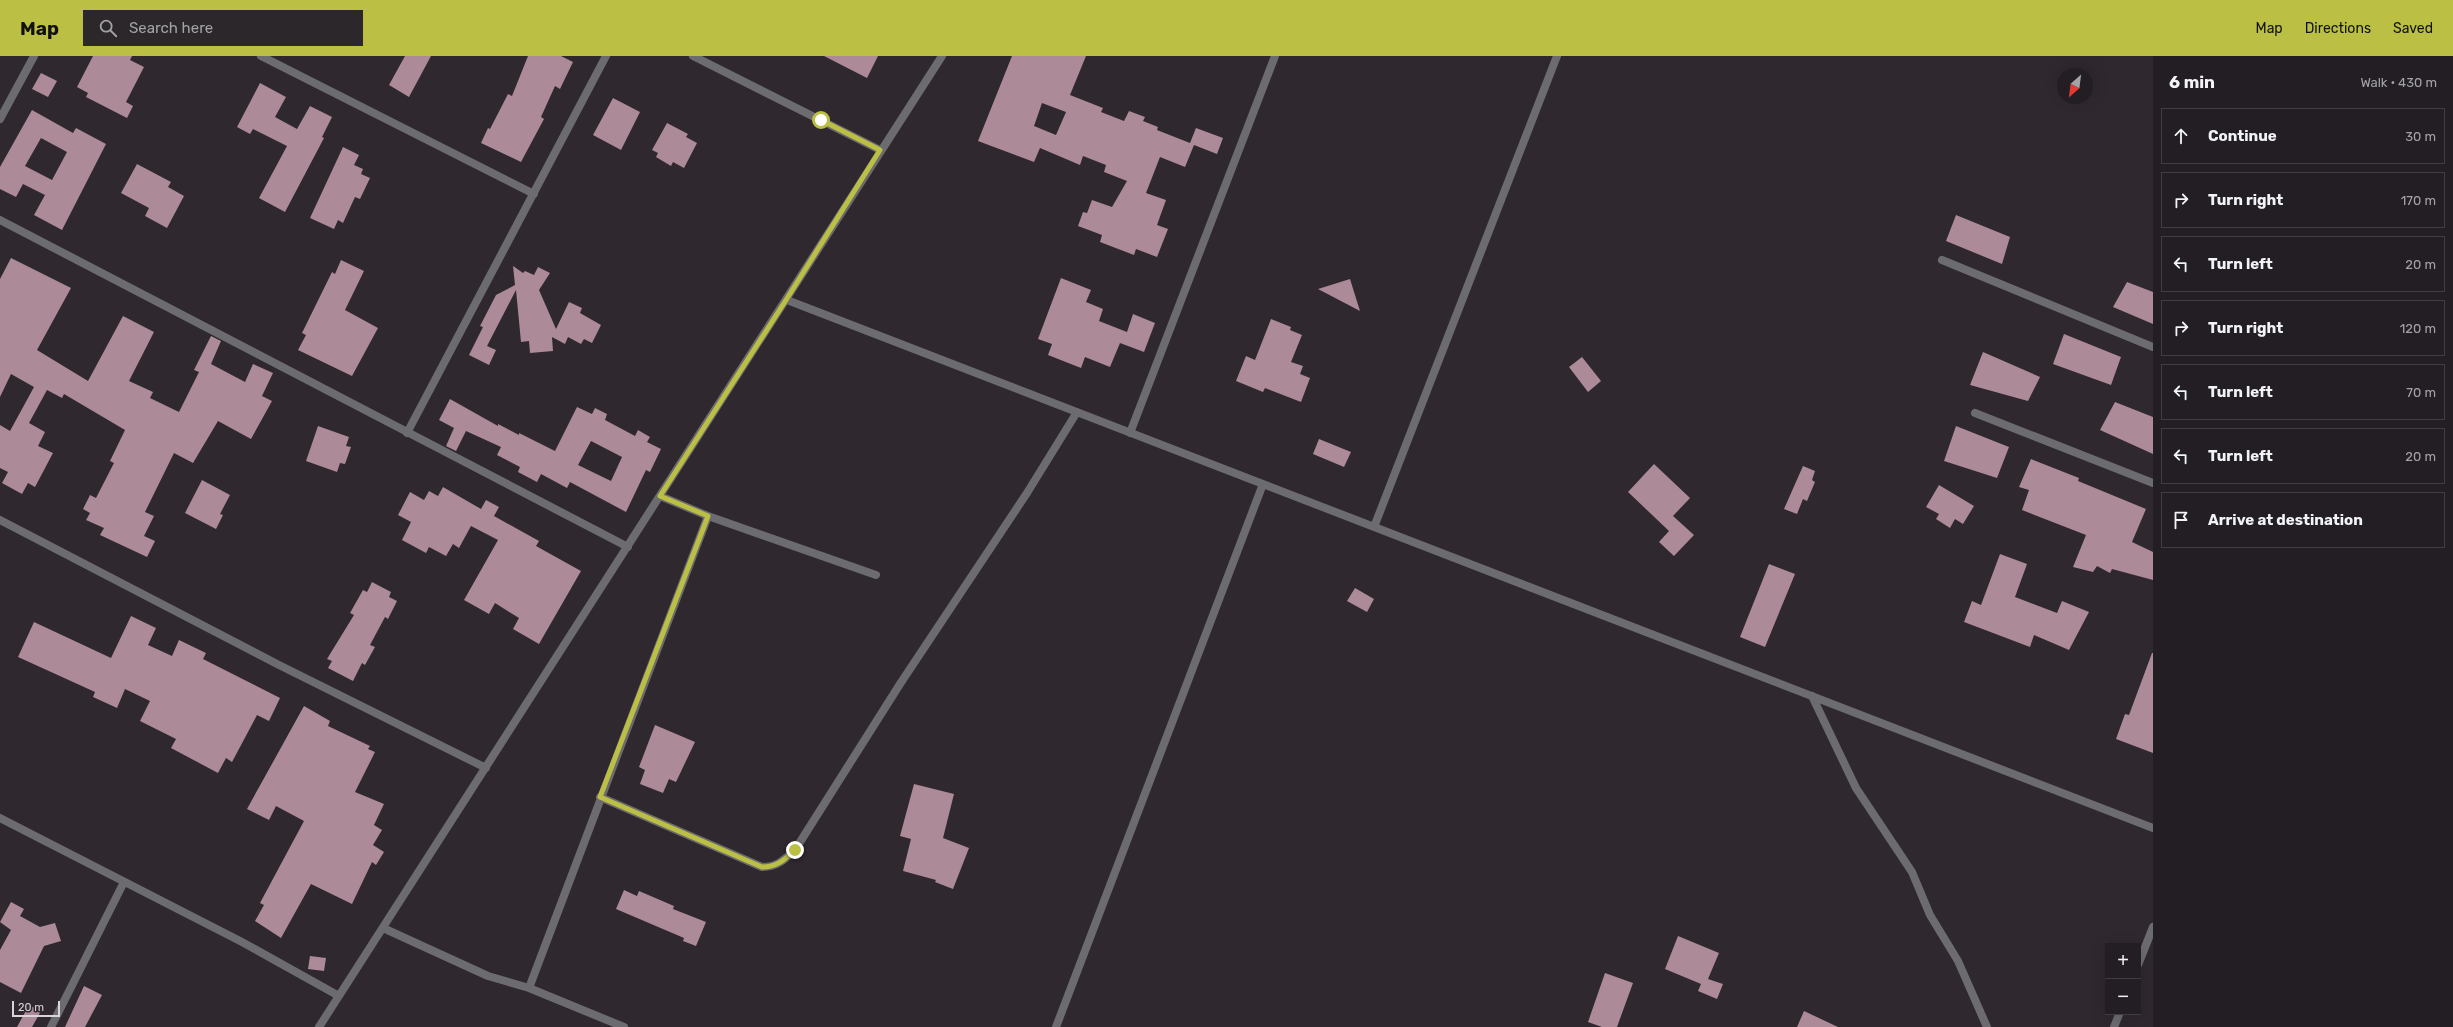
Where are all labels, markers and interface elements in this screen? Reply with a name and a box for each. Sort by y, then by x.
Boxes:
search box [83,10,363,46]
text: Map [20,17,59,40]
icon: search [97,17,119,39]
text: Search here [129,19,213,37]
text: Map [2256,20,2283,37]
text: Directions [2305,20,2371,37]
text: Saved [2393,20,2433,37]
north arrow [2057,68,2093,104]
text: 6 min [2169,72,2215,92]
text: Walk · 430 m [2360,75,2437,90]
route start [812,111,830,129]
icon: ahead [2170,125,2192,147]
text: Continue [2208,127,2277,145]
text: 30 m [2405,129,2436,144]
icon: right [2170,189,2192,211]
text: Turn right [2208,191,2283,209]
text: 170 m [2401,193,2436,208]
icon: left [2170,253,2192,275]
text: Turn left [2208,255,2273,273]
text: 20 m [2405,257,2436,272]
icon: right [2170,317,2192,339]
text: Turn right [2208,319,2283,337]
text: 120 m [2400,321,2436,336]
icon: left [2170,381,2192,403]
text: Turn left [2208,383,2273,401]
text: 70 m [2406,385,2436,400]
icon: left [2170,445,2192,467]
text: Turn left [2208,447,2273,465]
text: 20 m [2405,449,2436,464]
icon: arrive [2170,509,2192,531]
text: Arrive at destination [2208,511,2363,529]
route end [786,841,804,859]
map controls [2105,943,2141,1015]
button: + [2105,943,2141,979]
button: − [2105,979,2141,1015]
scale bar [12,999,60,1018]
text: 20 m [18,1001,44,1014]

